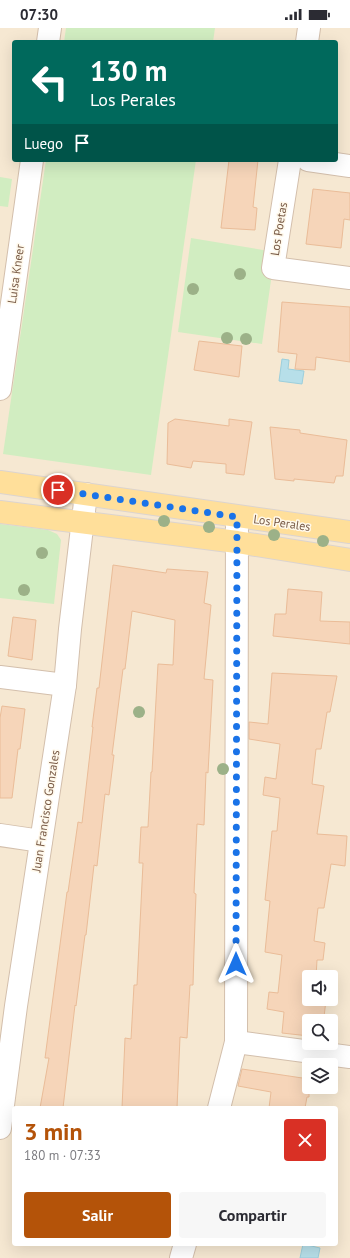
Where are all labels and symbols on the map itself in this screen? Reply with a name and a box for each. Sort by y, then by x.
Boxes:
street label: Los Poetas [267,201,290,257]
street label: Luisa Kneer [4,243,27,304]
pin [41,473,75,507]
street label: Los Perales [253,511,311,534]
street label: Juan Francisco Gonzales [28,749,63,874]
position arrow [215,943,257,985]

